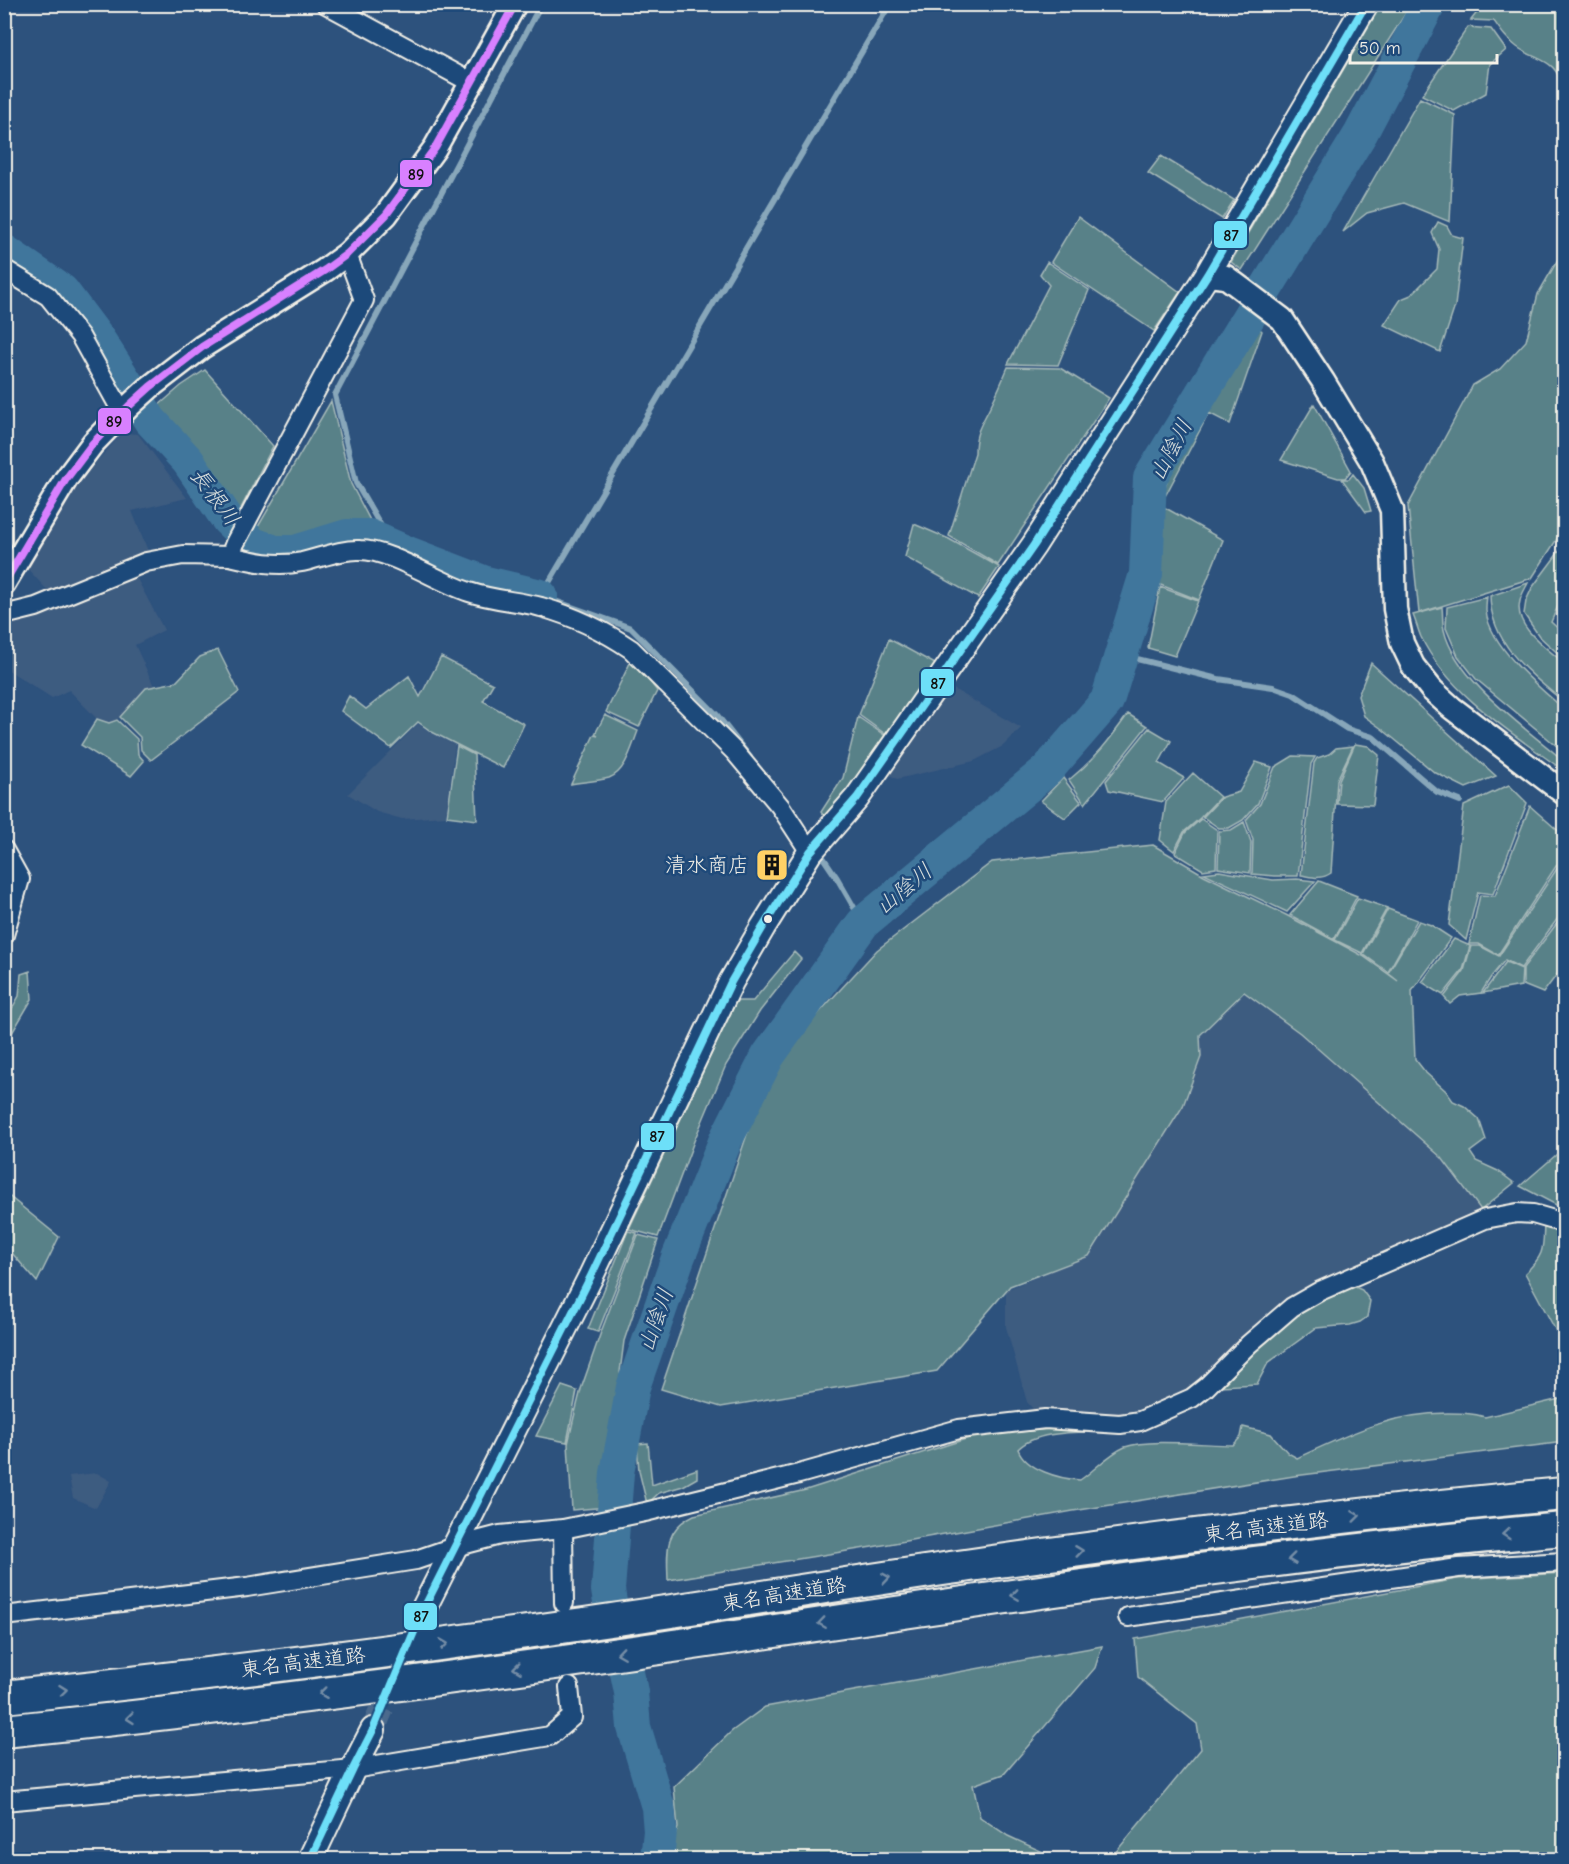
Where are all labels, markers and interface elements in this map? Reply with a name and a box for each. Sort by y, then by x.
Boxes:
scale bar [1350,27,1497,65]
text: 50 m [1359,38,1401,59]
line badge: 89 [399,159,433,188]
text: 89 [408,166,424,184]
line badge: 87 [1213,220,1248,249]
text: 87 [1223,227,1239,245]
line badge: 89 [97,407,132,435]
text: 89 [106,413,122,431]
water label: 山陰川 [1144,415,1198,485]
water label: 長根川 [185,463,245,531]
line badge: 87 [920,668,955,697]
text: 87 [930,675,946,693]
building icon: 清水商店 [754,847,790,883]
place label: 清水商店 [665,853,749,877]
water label: 山陰川 [870,858,938,920]
unlabelled marker [762,913,774,925]
line badge: 87 [640,1122,675,1151]
text: 87 [649,1128,665,1146]
water label: 山陰川 [633,1285,679,1355]
street label: 東名高速道路 [1202,1507,1330,1547]
one-way arrow [1351,1510,1360,1523]
one-way arrow [1502,1527,1511,1540]
one-way arrow [1074,1545,1083,1558]
one-way arrow [1287,1552,1296,1565]
street label: 東名高速道路 [720,1572,848,1616]
one-way arrow [881,1573,890,1585]
one-way arrow [1010,1589,1020,1601]
line badge: 87 [403,1602,438,1631]
text: 87 [413,1608,429,1626]
one-way arrow [817,1617,827,1629]
one-way arrow [439,1639,448,1651]
street label: 東名高速道路 [239,1642,367,1682]
one-way arrow [617,1647,626,1659]
one-way arrow [512,1661,521,1673]
one-way arrow [58,1685,67,1697]
one-way arrow [319,1686,328,1699]
one-way arrow [125,1711,135,1723]

